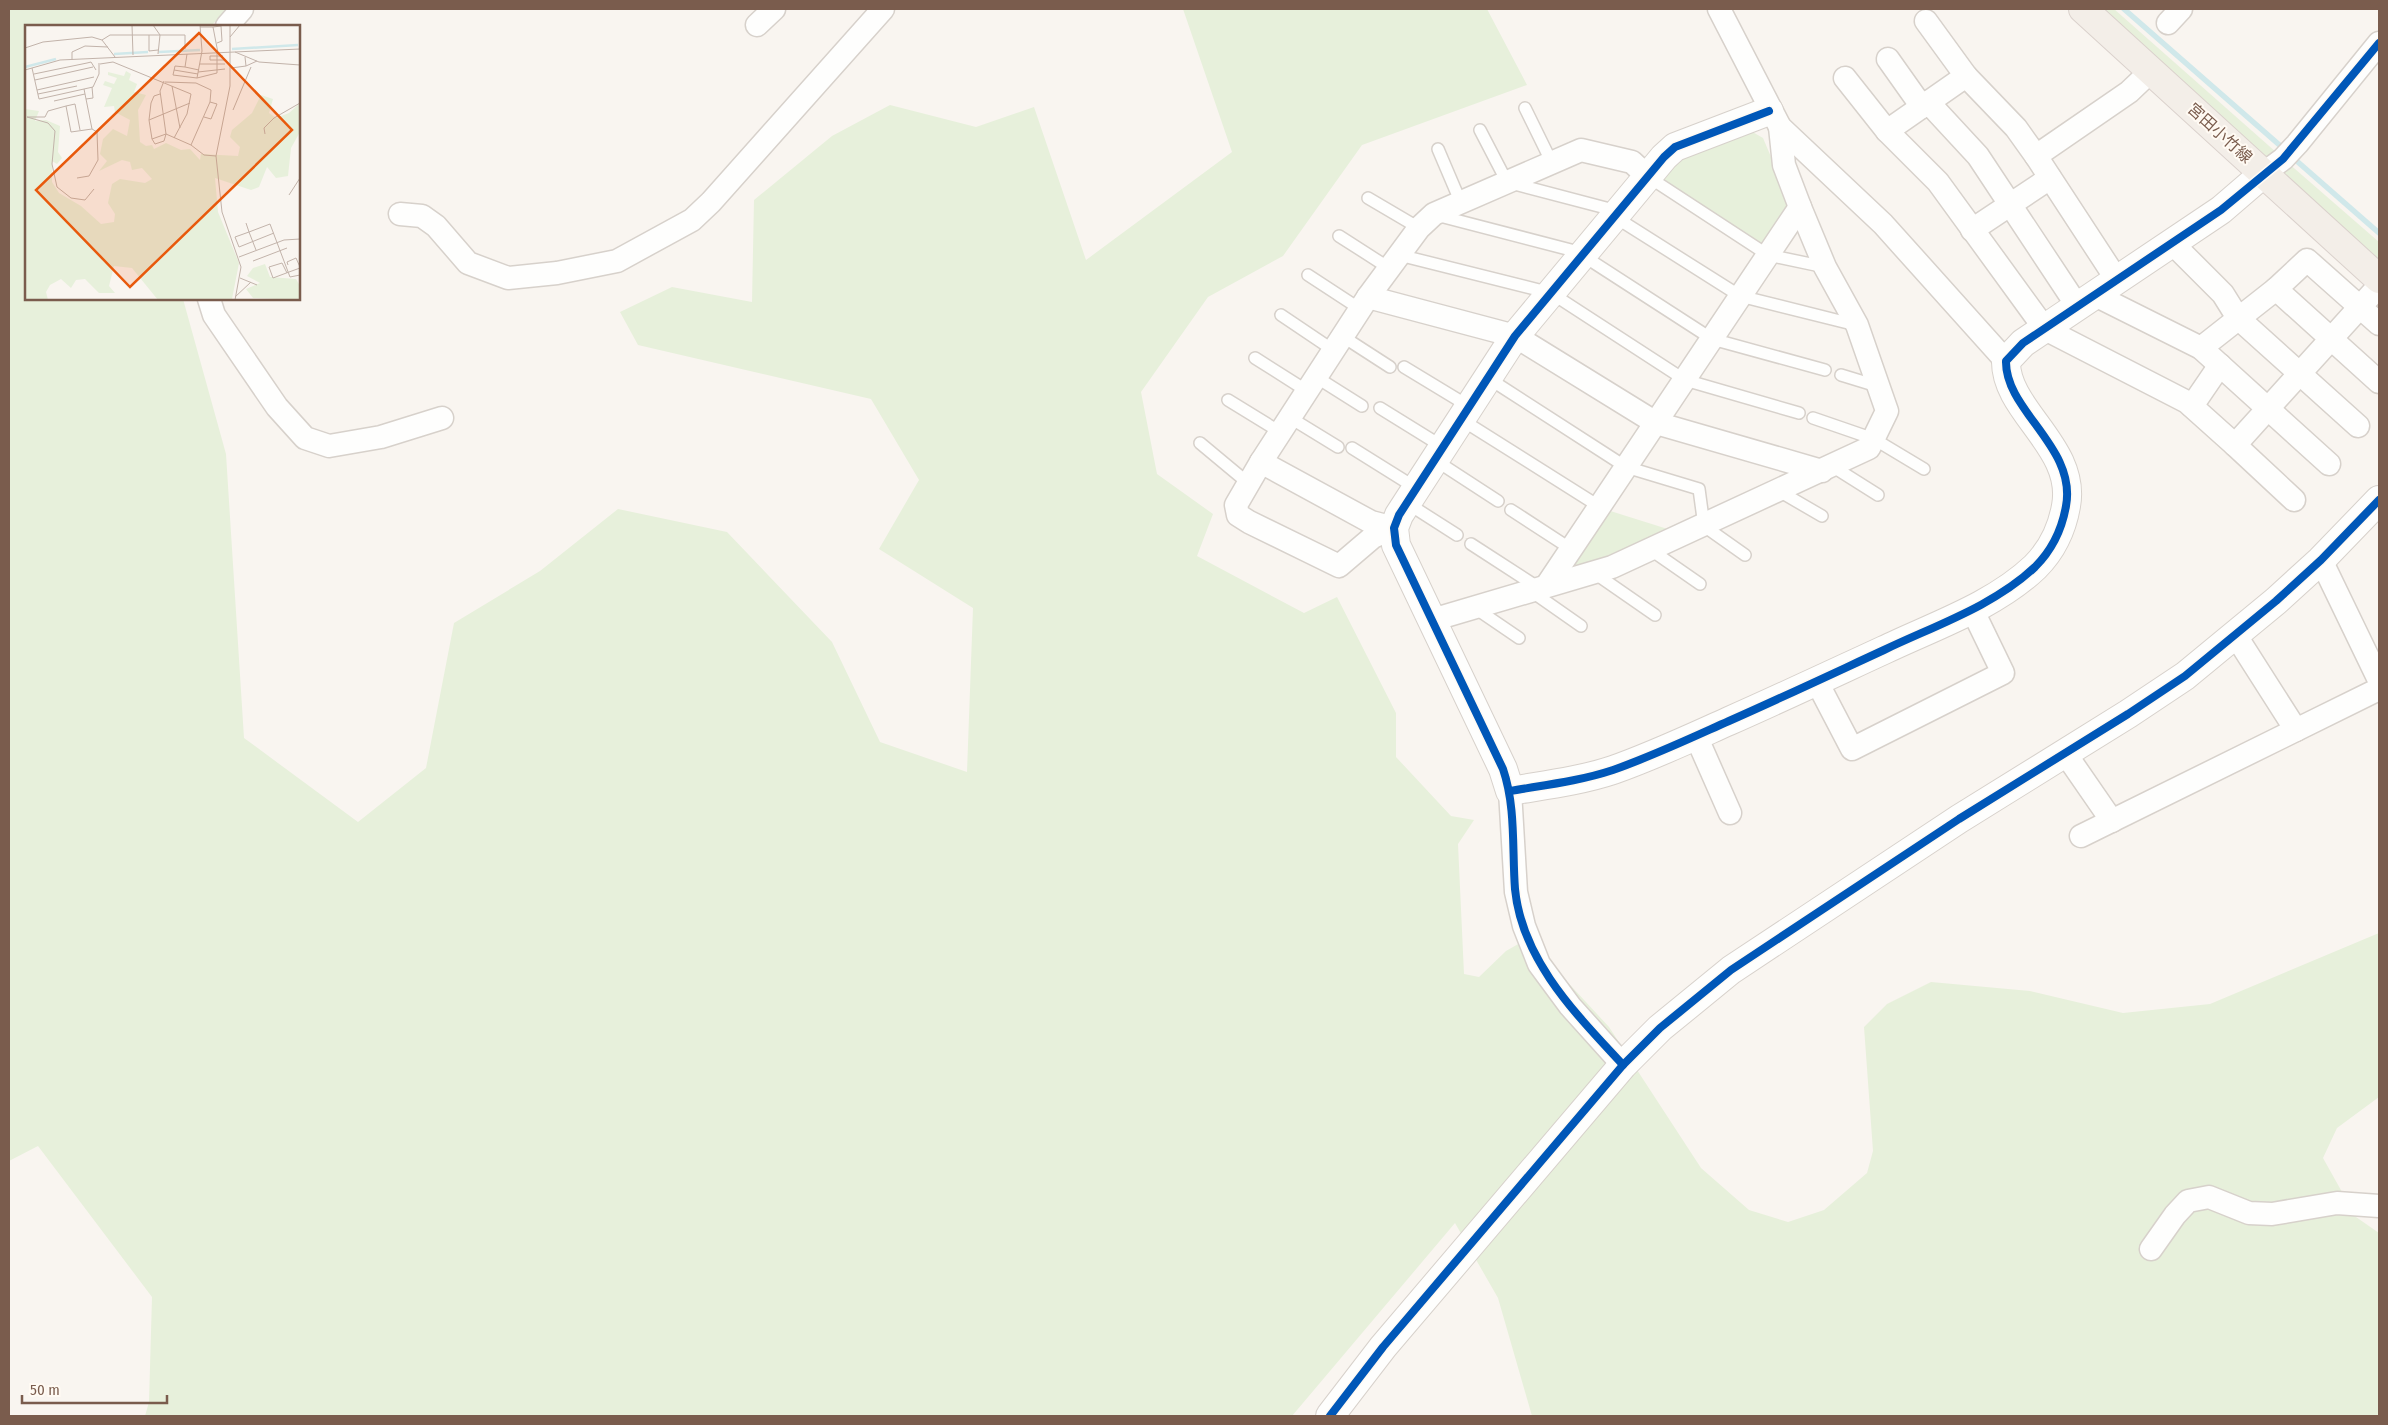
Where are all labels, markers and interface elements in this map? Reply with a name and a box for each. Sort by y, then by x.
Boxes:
inset map [25,25,300,300]
street label: 宮田小竹線 [2184,99,2256,167]
scale bar [22,1372,168,1404]
text: 50 m [30,1381,60,1399]

